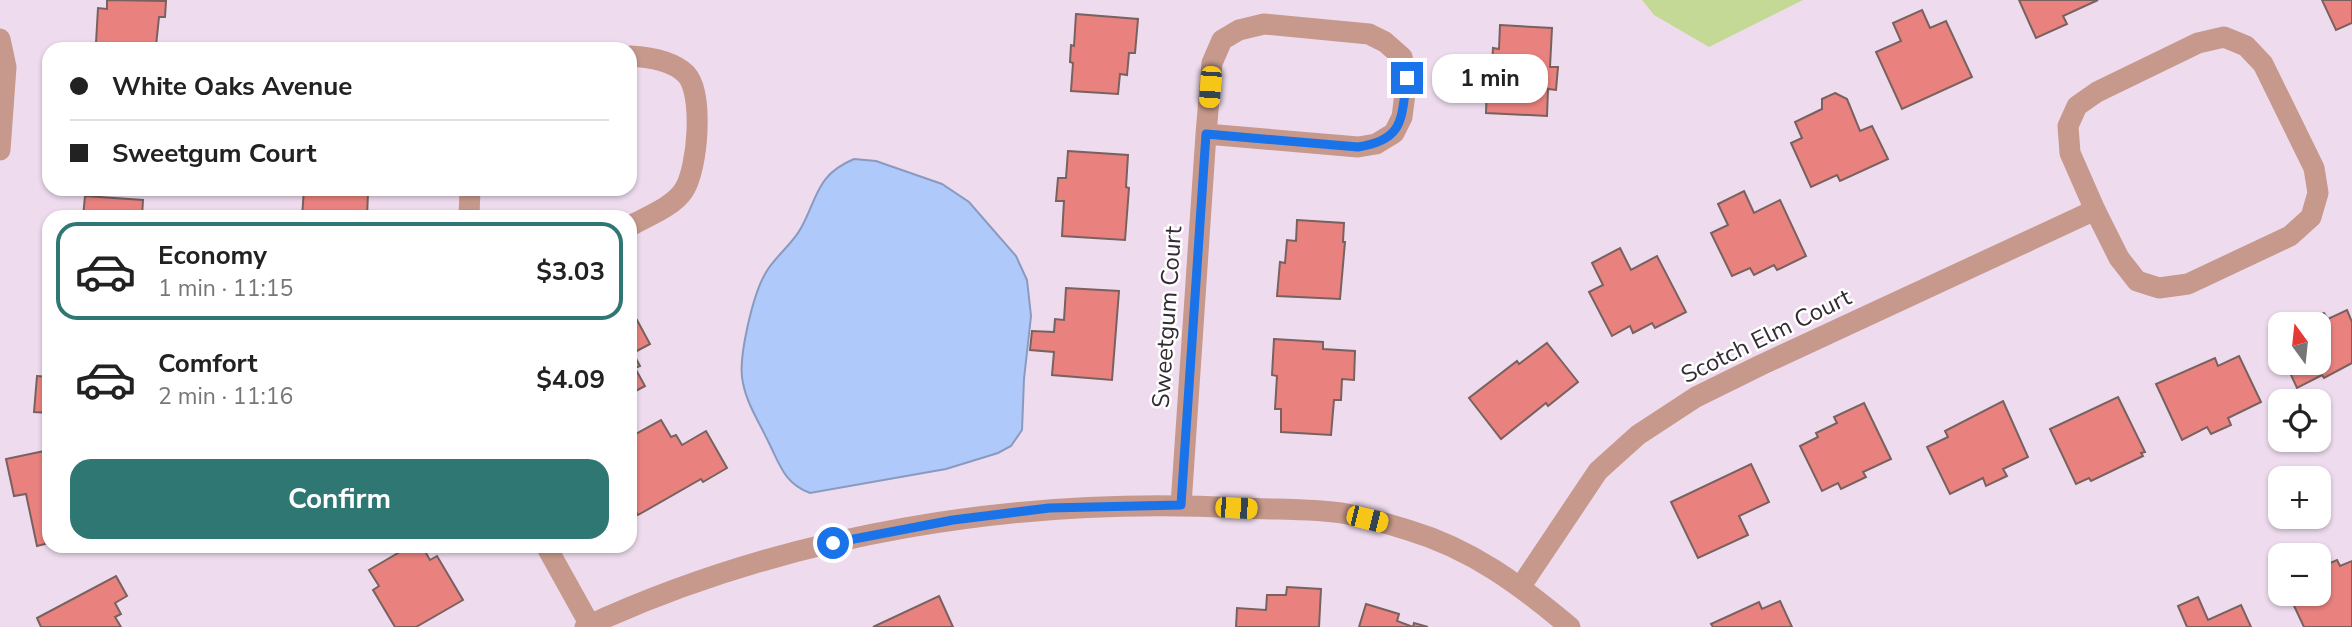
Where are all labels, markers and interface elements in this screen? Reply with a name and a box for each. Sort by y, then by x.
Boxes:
callout: 1 min [1432,54,1547,102]
route end [1391,62,1423,94]
text: 1 min [1460,63,1520,94]
car [1199,65,1222,109]
text: White Oaks Avenue [112,69,352,104]
text: Sweetgum Court [112,136,316,171]
street label: Sweetgum Court [1145,224,1189,409]
text: Economy [158,238,267,273]
icon: car [74,240,137,303]
text: $3.03 [536,254,605,289]
text: 1 min · 11:15 [158,273,293,304]
street label: Scotch Elm Court [1676,281,1857,391]
north arrow [2268,312,2331,374]
map controls [2268,312,2331,606]
text: Comfort [158,346,258,381]
icon: car [74,348,137,411]
text: $4.09 [536,362,605,397]
text: 2 min · 11:16 [158,381,293,412]
button: locate [2268,389,2331,452]
button: Confirm [70,459,609,539]
button: + [2268,466,2331,529]
car [1215,496,1258,520]
car [1345,504,1390,534]
route start [817,527,849,559]
button: − [2268,543,2331,606]

